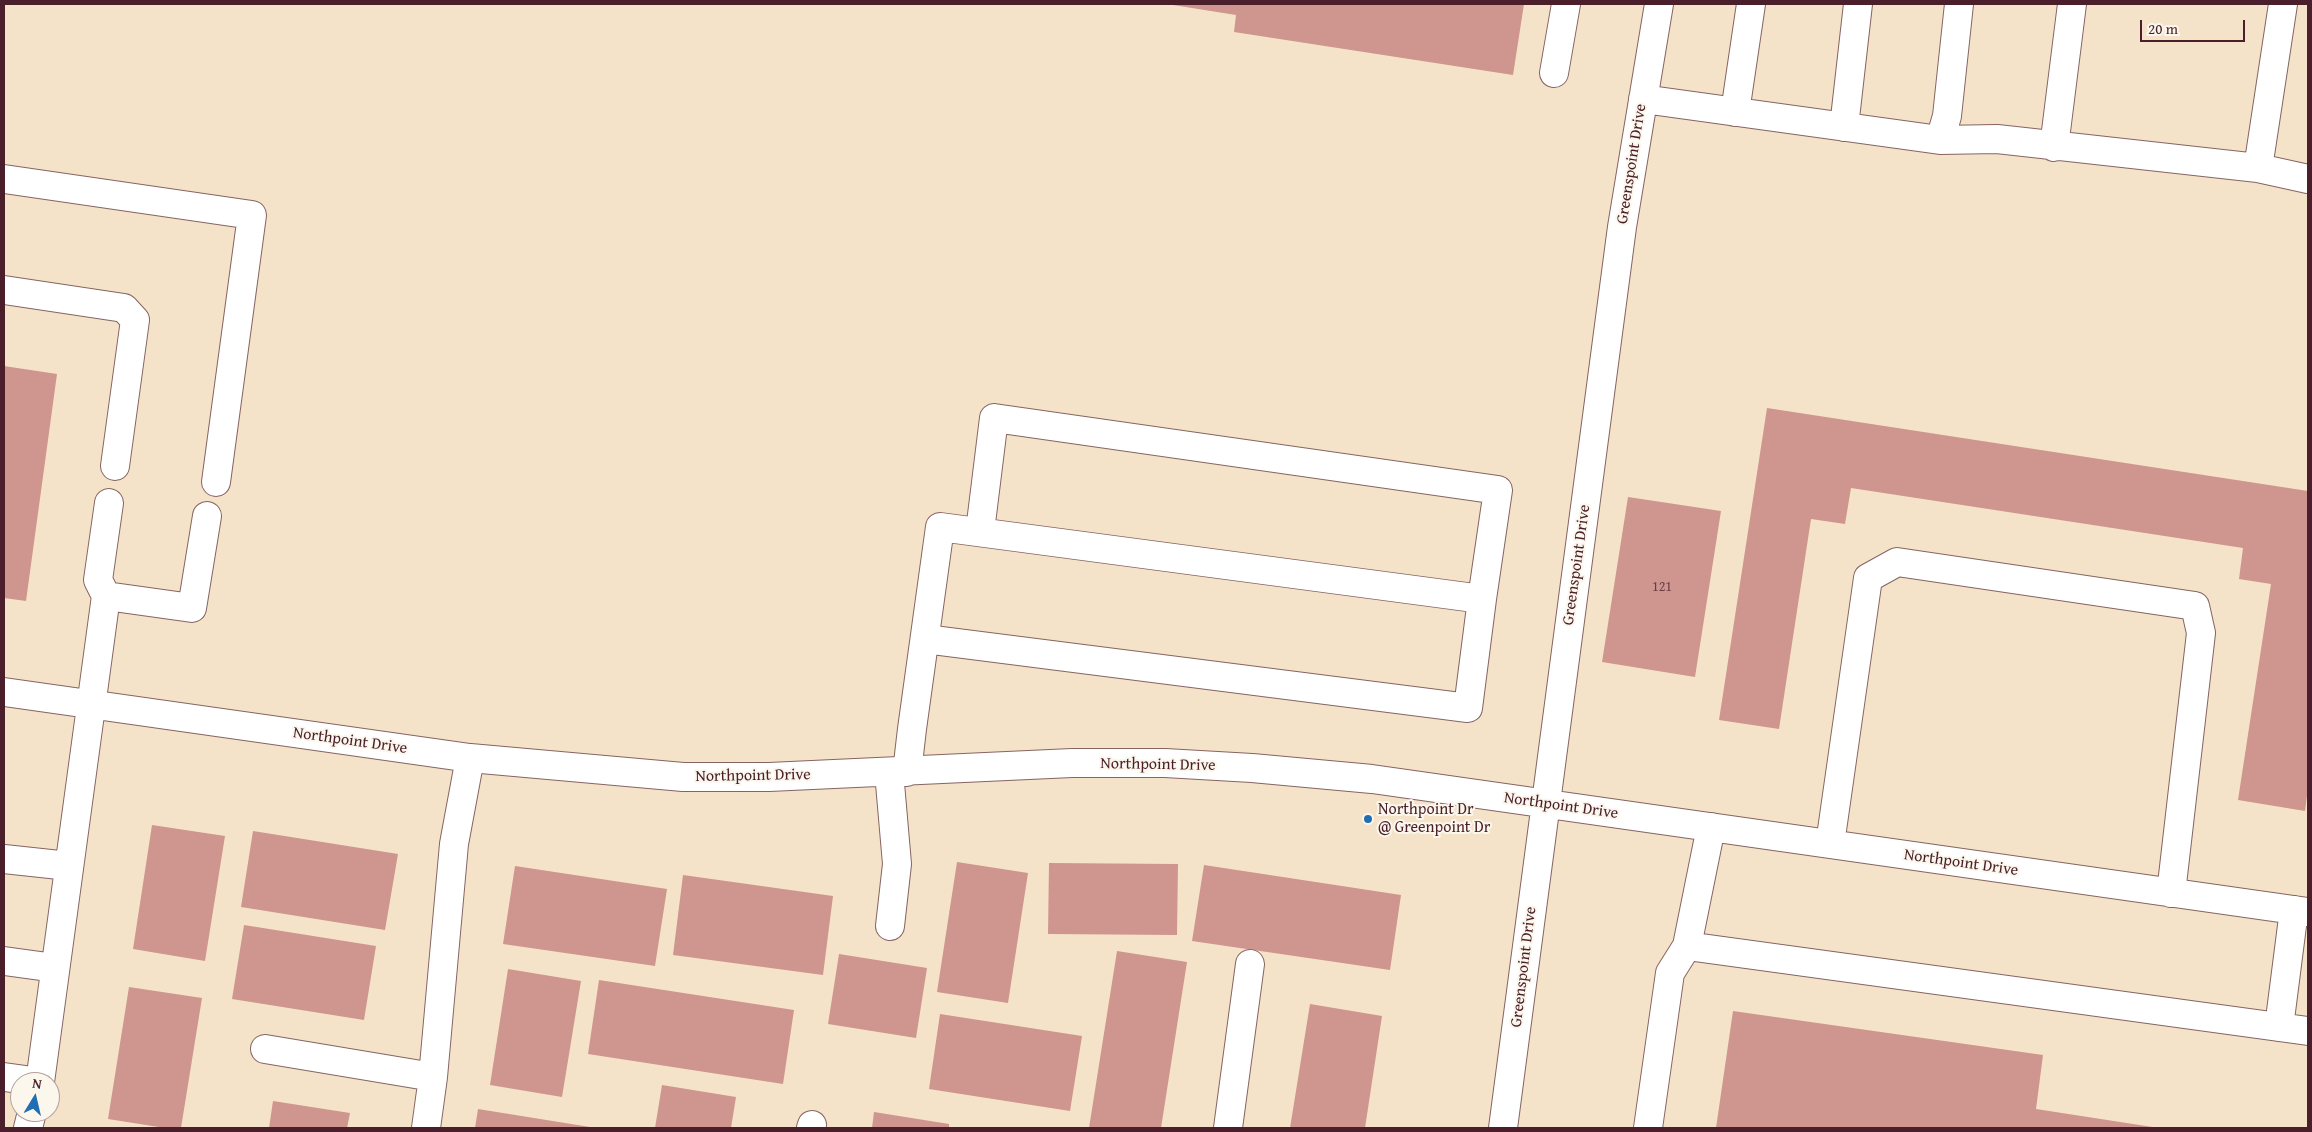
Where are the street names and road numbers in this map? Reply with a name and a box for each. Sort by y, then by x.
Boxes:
street label: Greenspoint Drive [1613,103,1651,225]
street label: Greenspoint Drive [1559,504,1595,626]
street label: Northpoint Drive [292,723,408,759]
street label: Northpoint Drive [1100,754,1216,776]
street label: Northpoint Drive [695,765,811,787]
street label: Northpoint Drive [1503,788,1619,824]
street label: Northpoint Drive [1903,845,2019,881]
street label: Greenspoint Drive [1507,906,1541,1028]

